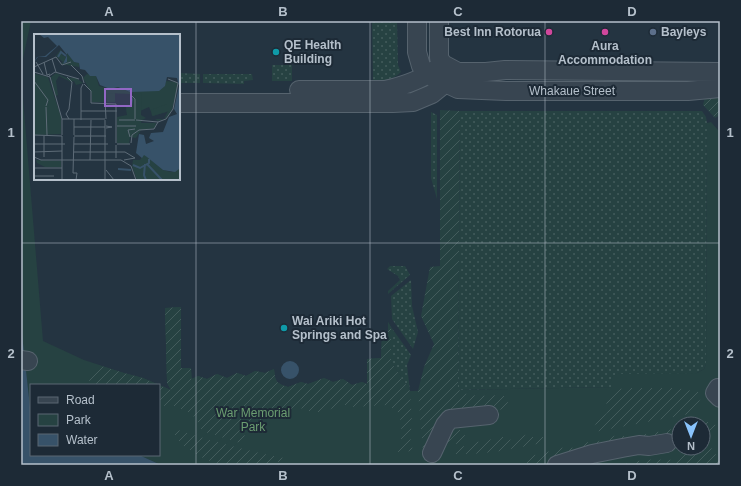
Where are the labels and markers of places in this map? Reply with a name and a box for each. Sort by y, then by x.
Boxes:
place label: Best Inn Rotorua [444,25,541,39]
place label: Bayleys [661,25,707,39]
marker: Best Inn Rotorua [544,27,554,37]
marker: Aura Accommodation [600,27,610,37]
marker: Bayleys [648,27,658,37]
place label: QE Health Building [284,38,341,66]
place label: Aura Accommodation [558,39,652,67]
marker: QE Health Building [271,47,281,57]
place label: Wai Ariki Hot Springs and Spa [292,314,387,342]
marker: Wai Ariki Hot Springs and Spa [279,323,289,333]

